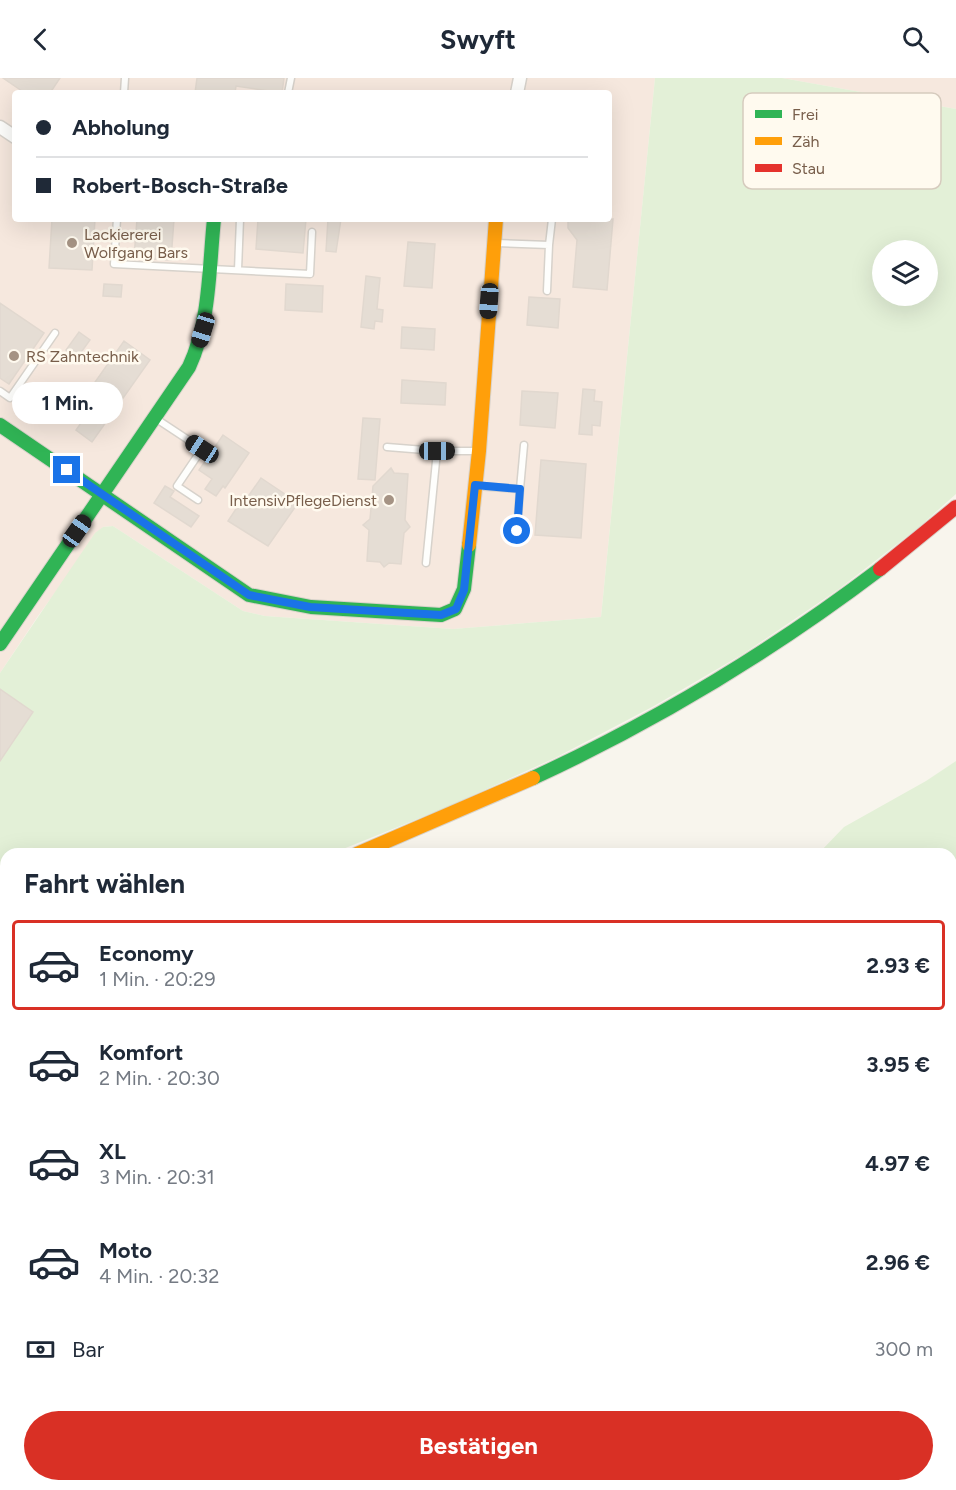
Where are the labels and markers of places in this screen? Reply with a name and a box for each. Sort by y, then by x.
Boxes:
place label: Lackiererei Wolfgang Bars [84,225,188,262]
marker: Lackiererei Wolfgang Bars [65,236,79,250]
place label: RS Zahntechnik [26,347,139,366]
marker: RS Zahntechnik [7,349,21,363]
place label: IntensivPflegeDienst [229,491,377,510]
marker: IntensivPflegeDienst [382,493,396,507]

